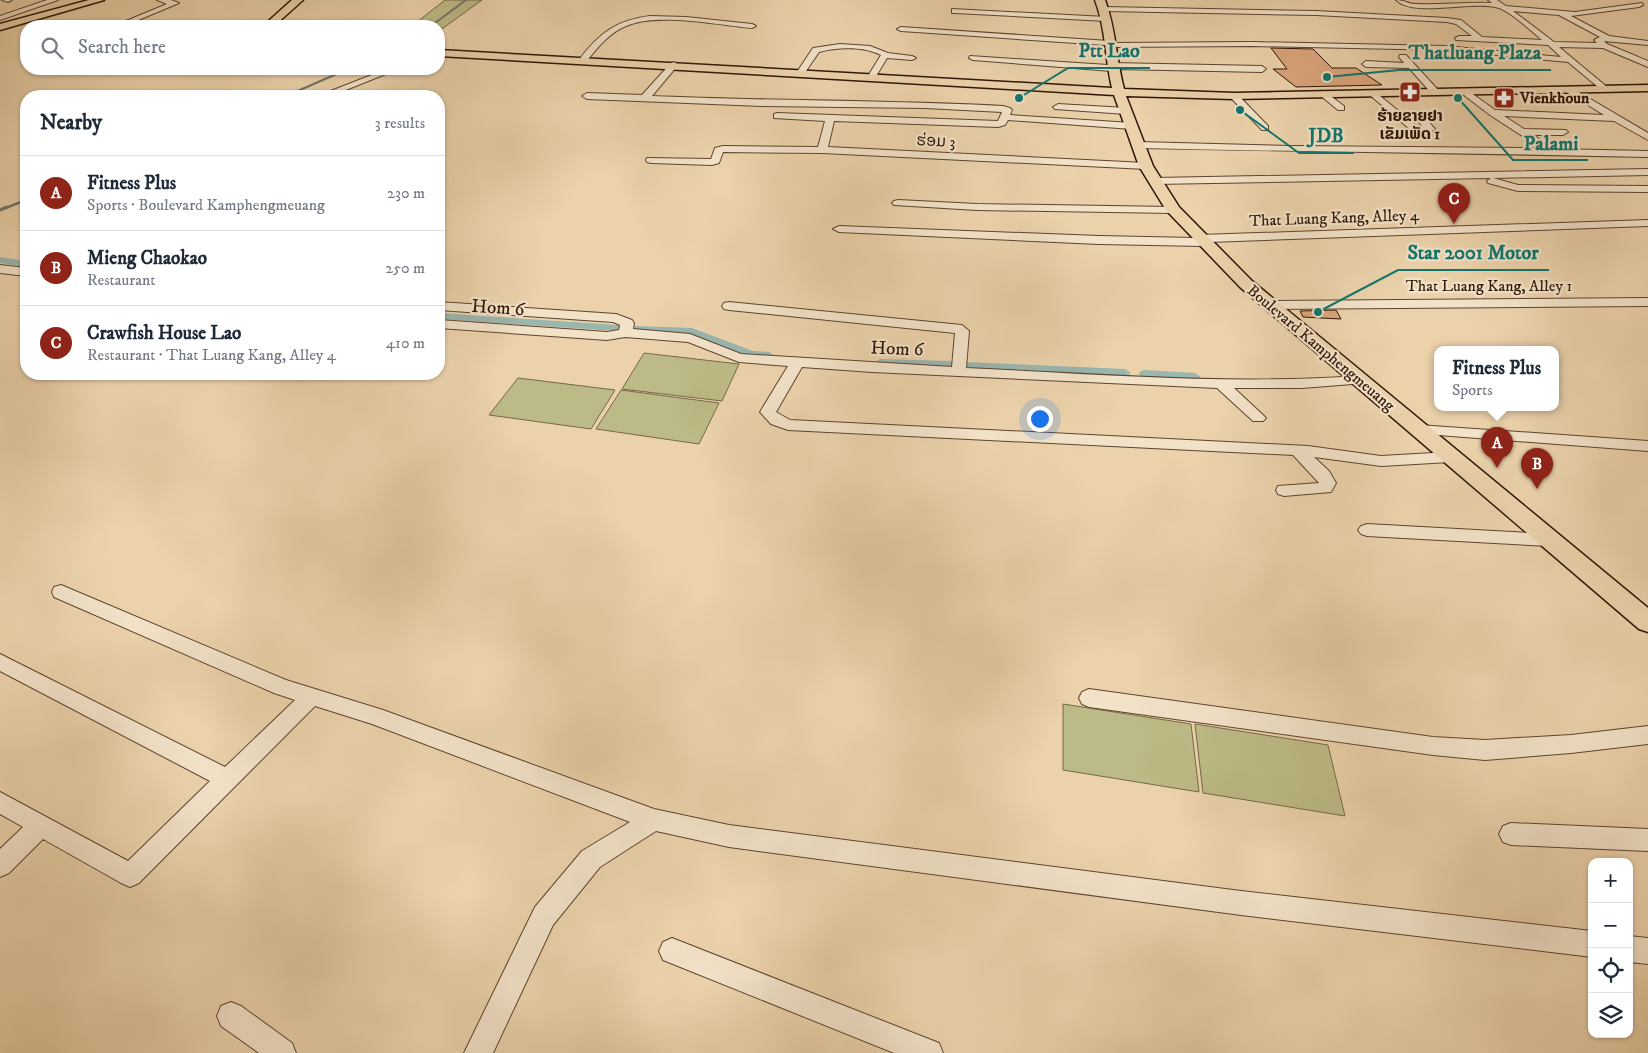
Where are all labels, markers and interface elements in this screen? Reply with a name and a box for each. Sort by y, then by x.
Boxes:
search box [20,20,445,75]
callout: Ptt Lao [1068,33,1150,68]
icon: search [38,34,66,62]
callout: Thatluang Plaza [1399,35,1551,70]
text: Search here [78,36,166,59]
text: Ptt Lao [1078,39,1140,64]
text: Thatluang Plaza [1408,41,1542,66]
pharmacy icon: ຮ້າຍຂາຍຢາ ເຂັມເພັດ 1 [1398,80,1422,104]
pharmacy icon: Vienkhoun [1492,86,1516,110]
place label: Vienkhoun [1519,88,1590,108]
place label: ຮ້າຍຂາຍຢາ ເຂັມເພັດ 1 [1377,106,1443,144]
text: Nearby [40,110,102,136]
text: 3 results [375,113,425,133]
callout: JDB [1299,118,1354,153]
text: JDB [1306,124,1344,149]
callout: Palami [1513,125,1588,160]
street label: ຮ່ອມ 3 [916,130,956,152]
text: Palami [1524,132,1578,157]
text: Fitness Plus [87,172,176,195]
text: A [51,183,61,203]
text: 230 m [387,183,425,203]
pin: C [1438,183,1470,224]
text: Sports · Boulevard Kamphengmeuang [87,195,325,215]
street label: That Luang Kang, Alley 4 [1249,205,1420,231]
callout: Star 2001 Motor [1398,235,1549,270]
text: Star 2001 Motor [1407,241,1539,266]
text: Mieng Chaokao [87,247,207,270]
text: B [51,258,61,278]
text: 250 m [385,258,425,278]
text: Restaurant [87,270,155,290]
street label: That Luang Kang, Alley 1 [1406,276,1572,296]
street label: Boulevard Kamphengmeuang [1243,280,1399,416]
street label: Hom 6 [471,295,526,321]
text: Crawfish House Lao [87,322,241,345]
text: C [51,333,61,353]
text: 410 m [386,333,425,353]
street label: Hom 6 [870,337,925,361]
text: Restaurant · That Luang Kang, Alley 4 [87,345,336,365]
popup [1434,346,1559,411]
text: Fitness Plus [1452,357,1541,380]
text: Sports [1452,380,1493,400]
your location [1027,406,1053,432]
pin: A [1481,427,1513,468]
pin: B [1521,448,1553,489]
map controls [1588,858,1633,1038]
button: + [1588,858,1633,903]
button: − [1588,903,1633,948]
button: locate [1588,948,1633,993]
button: layers [1588,993,1633,1038]

